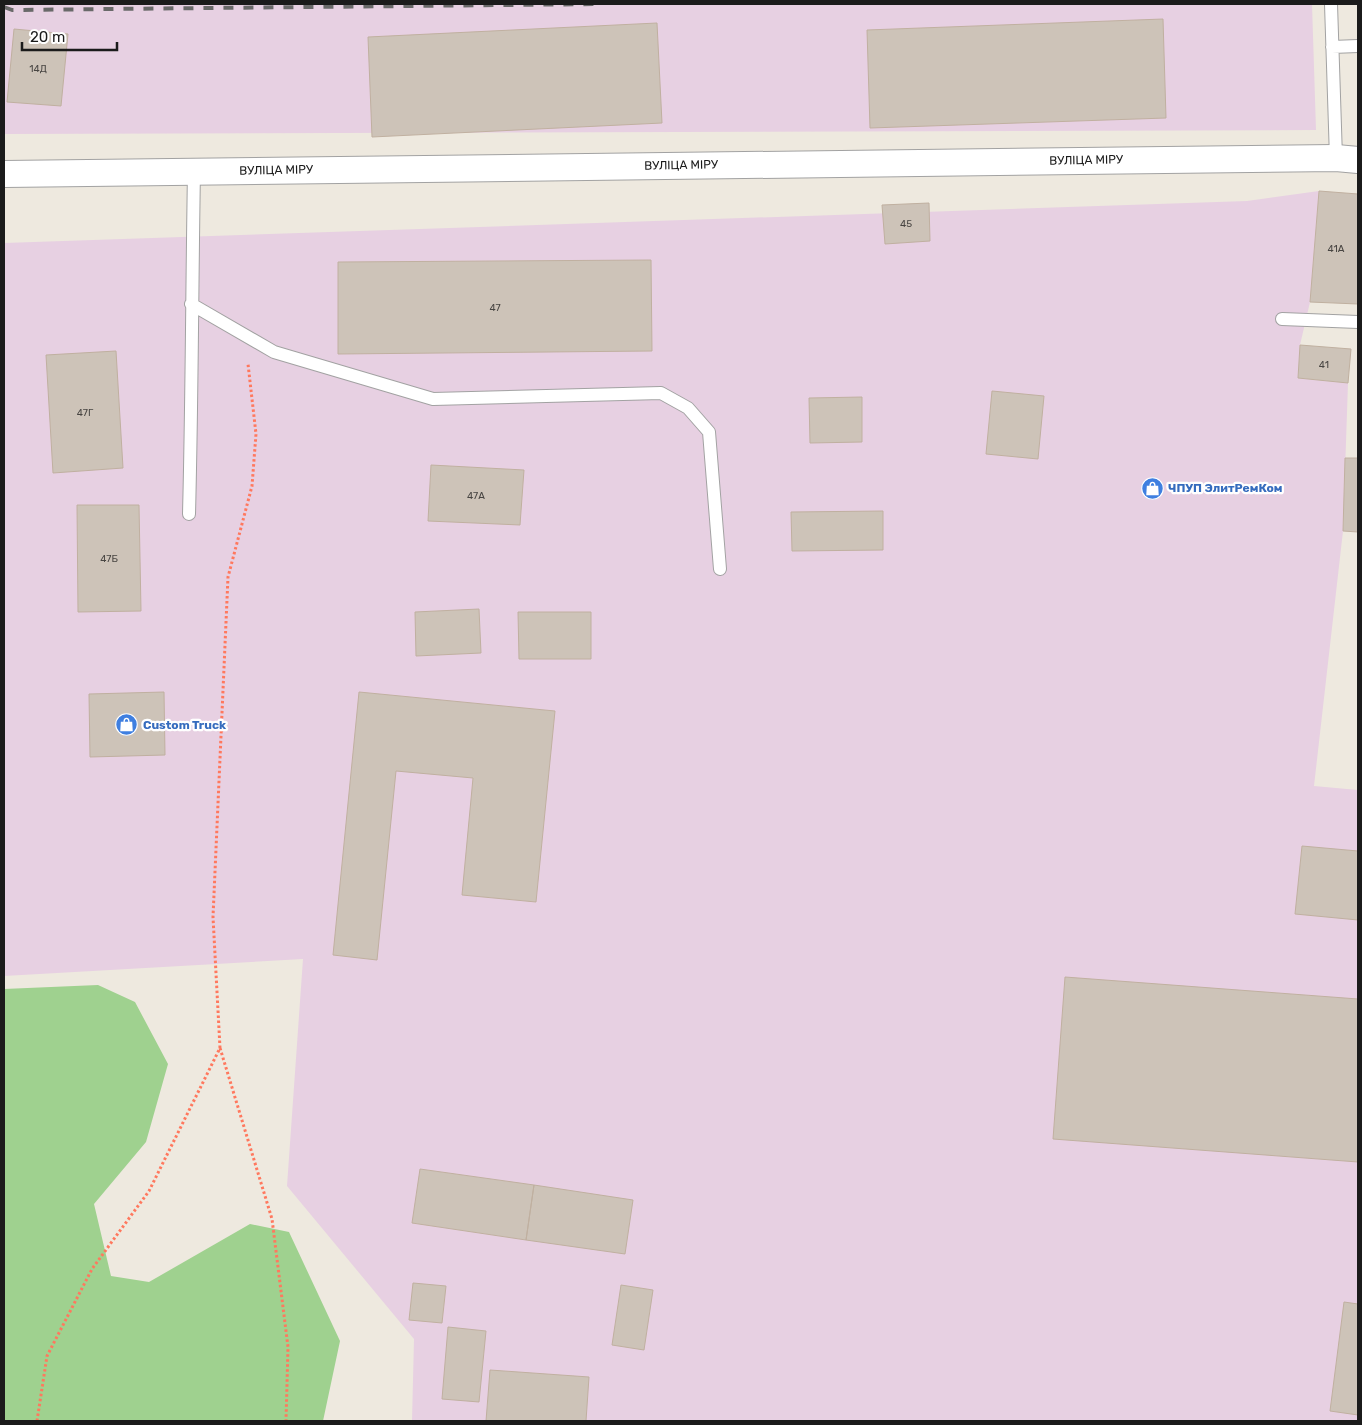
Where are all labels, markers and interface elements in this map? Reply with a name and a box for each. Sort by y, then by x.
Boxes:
scale bar [22,20,118,52]
text: 20 m [30,28,65,46]
house number: 14Д [29,63,47,75]
street label: ВУЛІЦА МІРУ [1049,152,1124,168]
street label: ВУЛІЦА МІРУ [644,157,719,173]
street label: ВУЛІЦА МІРУ [239,162,314,178]
house number: 45 [900,218,912,230]
house number: 41А [1328,243,1345,255]
house number: 47 [489,302,501,314]
house number: 41 [1319,359,1329,371]
house number: 47Г [77,407,94,419]
shop icon: ЧПУП ЭлитРемКом [1140,476,1164,500]
place label: ЧПУП ЭлитРемКом [1168,481,1283,495]
house number: 47А [467,490,485,502]
house number: 47Б [100,553,118,565]
shop icon: Custom Truck [115,713,139,737]
place label: Custom Truck [143,718,226,732]

